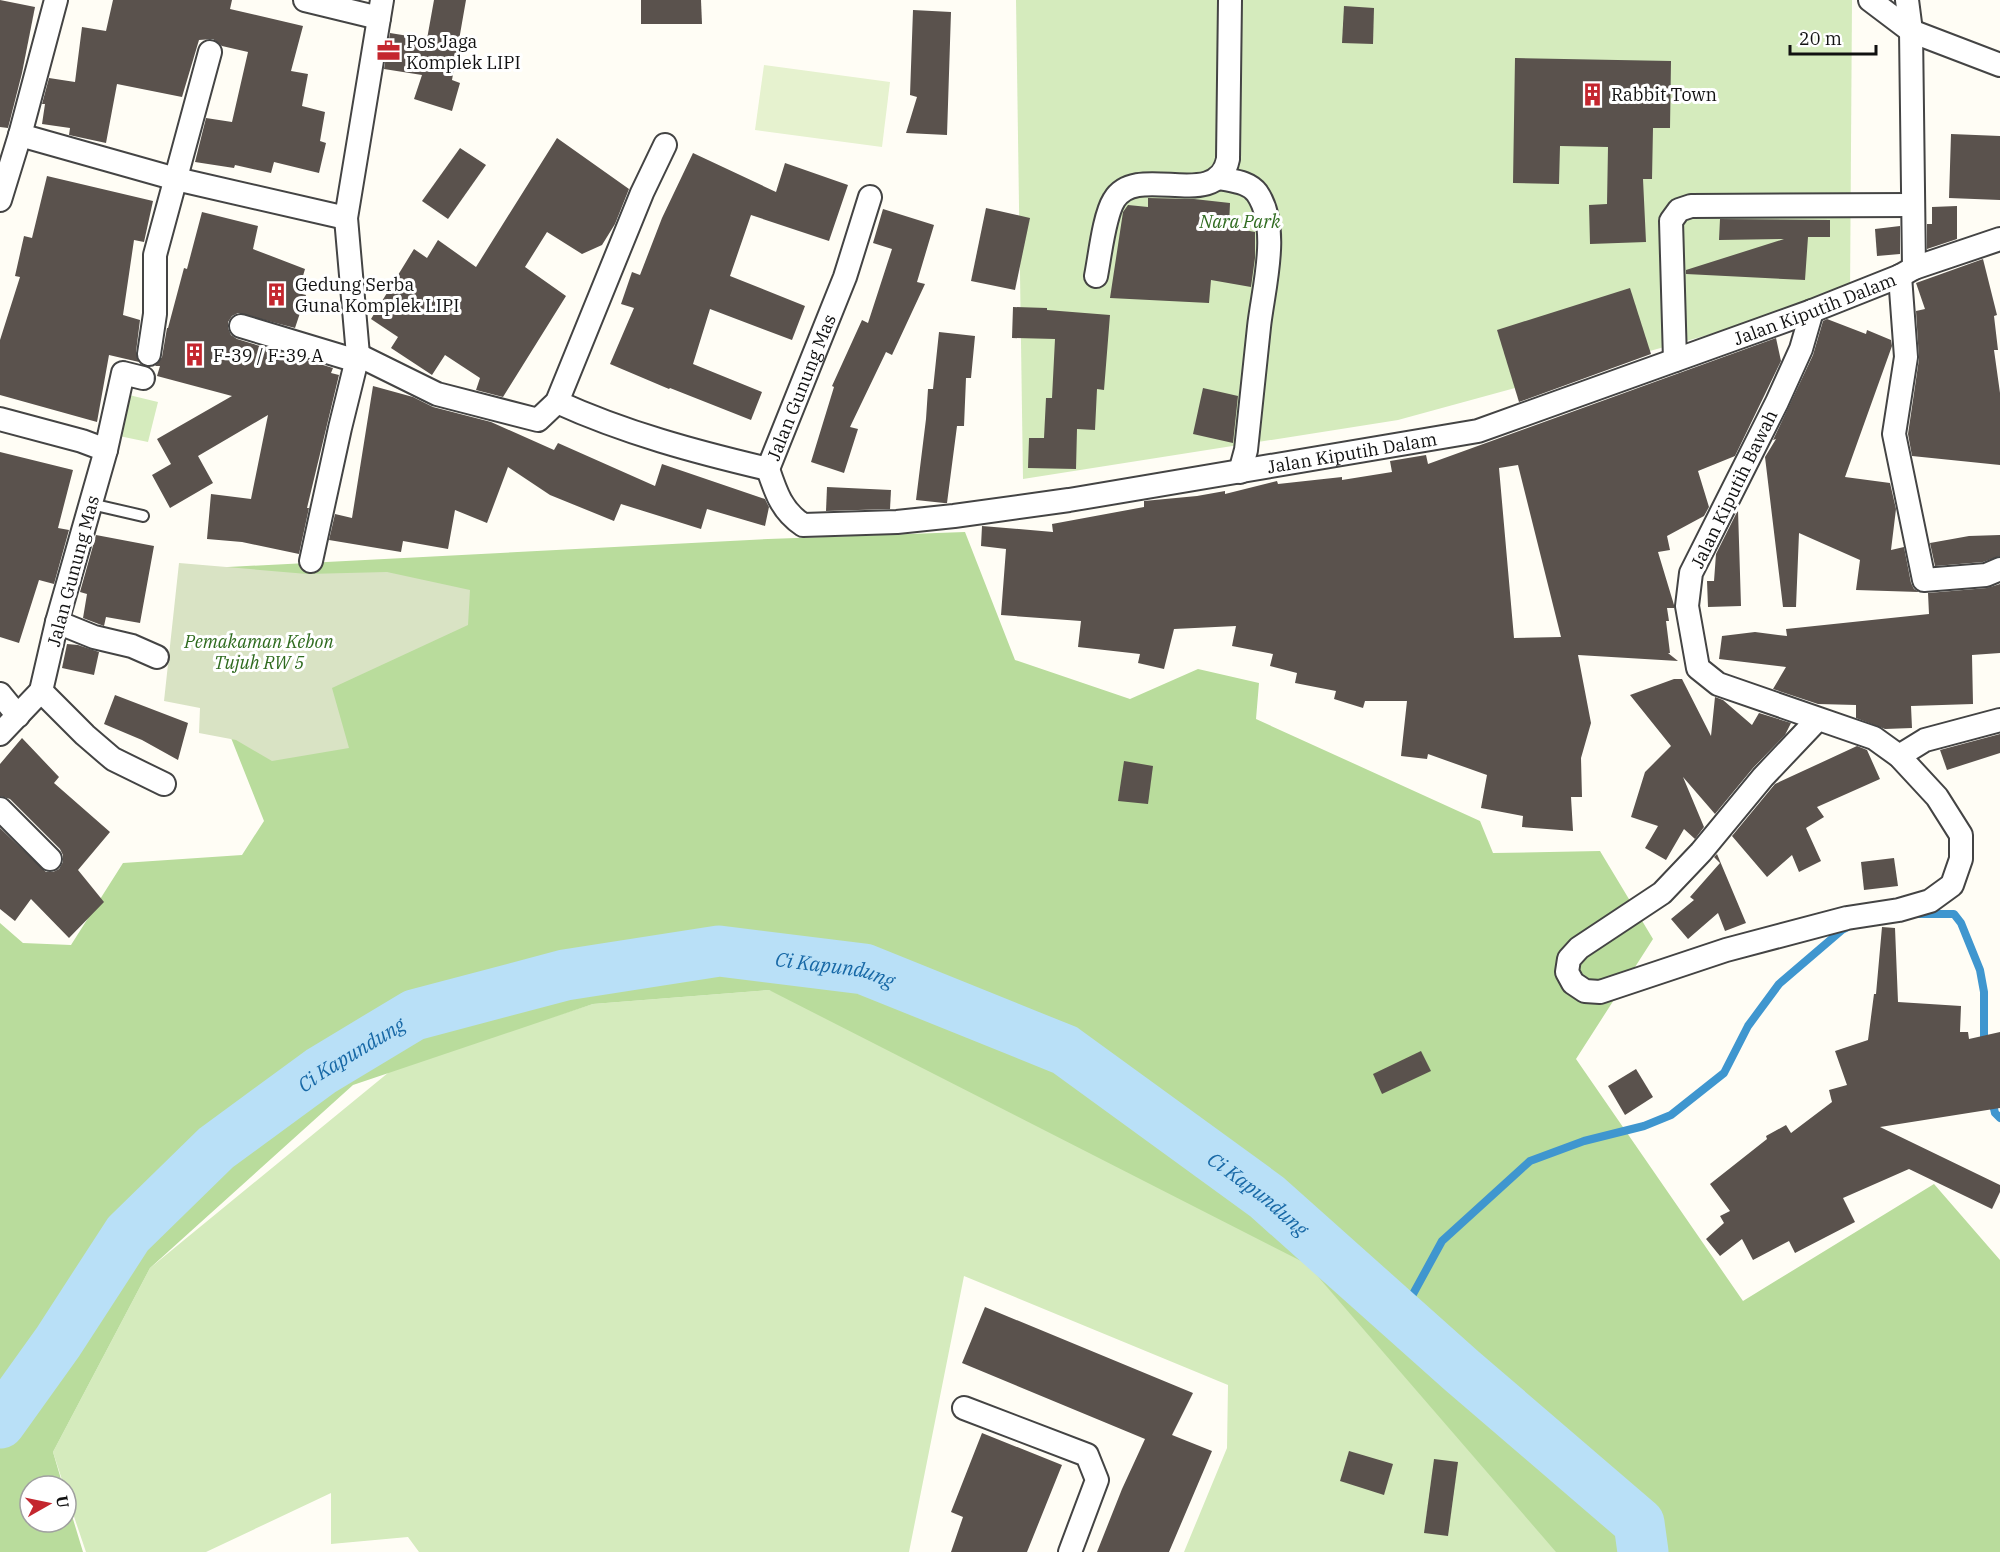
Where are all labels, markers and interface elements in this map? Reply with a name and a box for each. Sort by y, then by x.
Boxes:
scale bar [1790,18,1876,56]
text: 20 m [1799,27,1842,50]
place label: Pos Jaga Komplek LIPI [406,30,521,74]
office icon: Pos Jaga Komplek LIPI [375,38,401,64]
building icon: Rabbit Town [1580,81,1606,107]
place label: Rabbit Town [1611,83,1717,106]
park label: Nara Park [1198,210,1281,233]
street label: Jalan Kiputih Dalam [1730,267,1899,350]
place label: Gedung Serba Guna Komplek LIPI [295,273,459,317]
building icon: Gedung Serba Guna Komplek LIPI [264,281,290,307]
street label: Jalan Gunung Mas [761,311,840,464]
building icon: F-39 / F-39 A [182,342,208,368]
place label: F-39 / F-39 A [213,344,324,367]
street label: Jalan Kiputih Bawah [1686,406,1782,572]
street label: Jalan Kiputih Dalam [1265,427,1439,478]
street label: Jalan Gunung Mas [42,493,104,649]
park label: Pemakaman Kebon Tujuh RW 5 [183,630,334,674]
water label: Ci Kapundung [774,945,900,994]
water label: Ci Kapundung [292,1010,410,1098]
water label: Ci Kapundung [1203,1145,1315,1242]
north arrow [18,1474,78,1534]
text: U [52,1494,74,1509]

